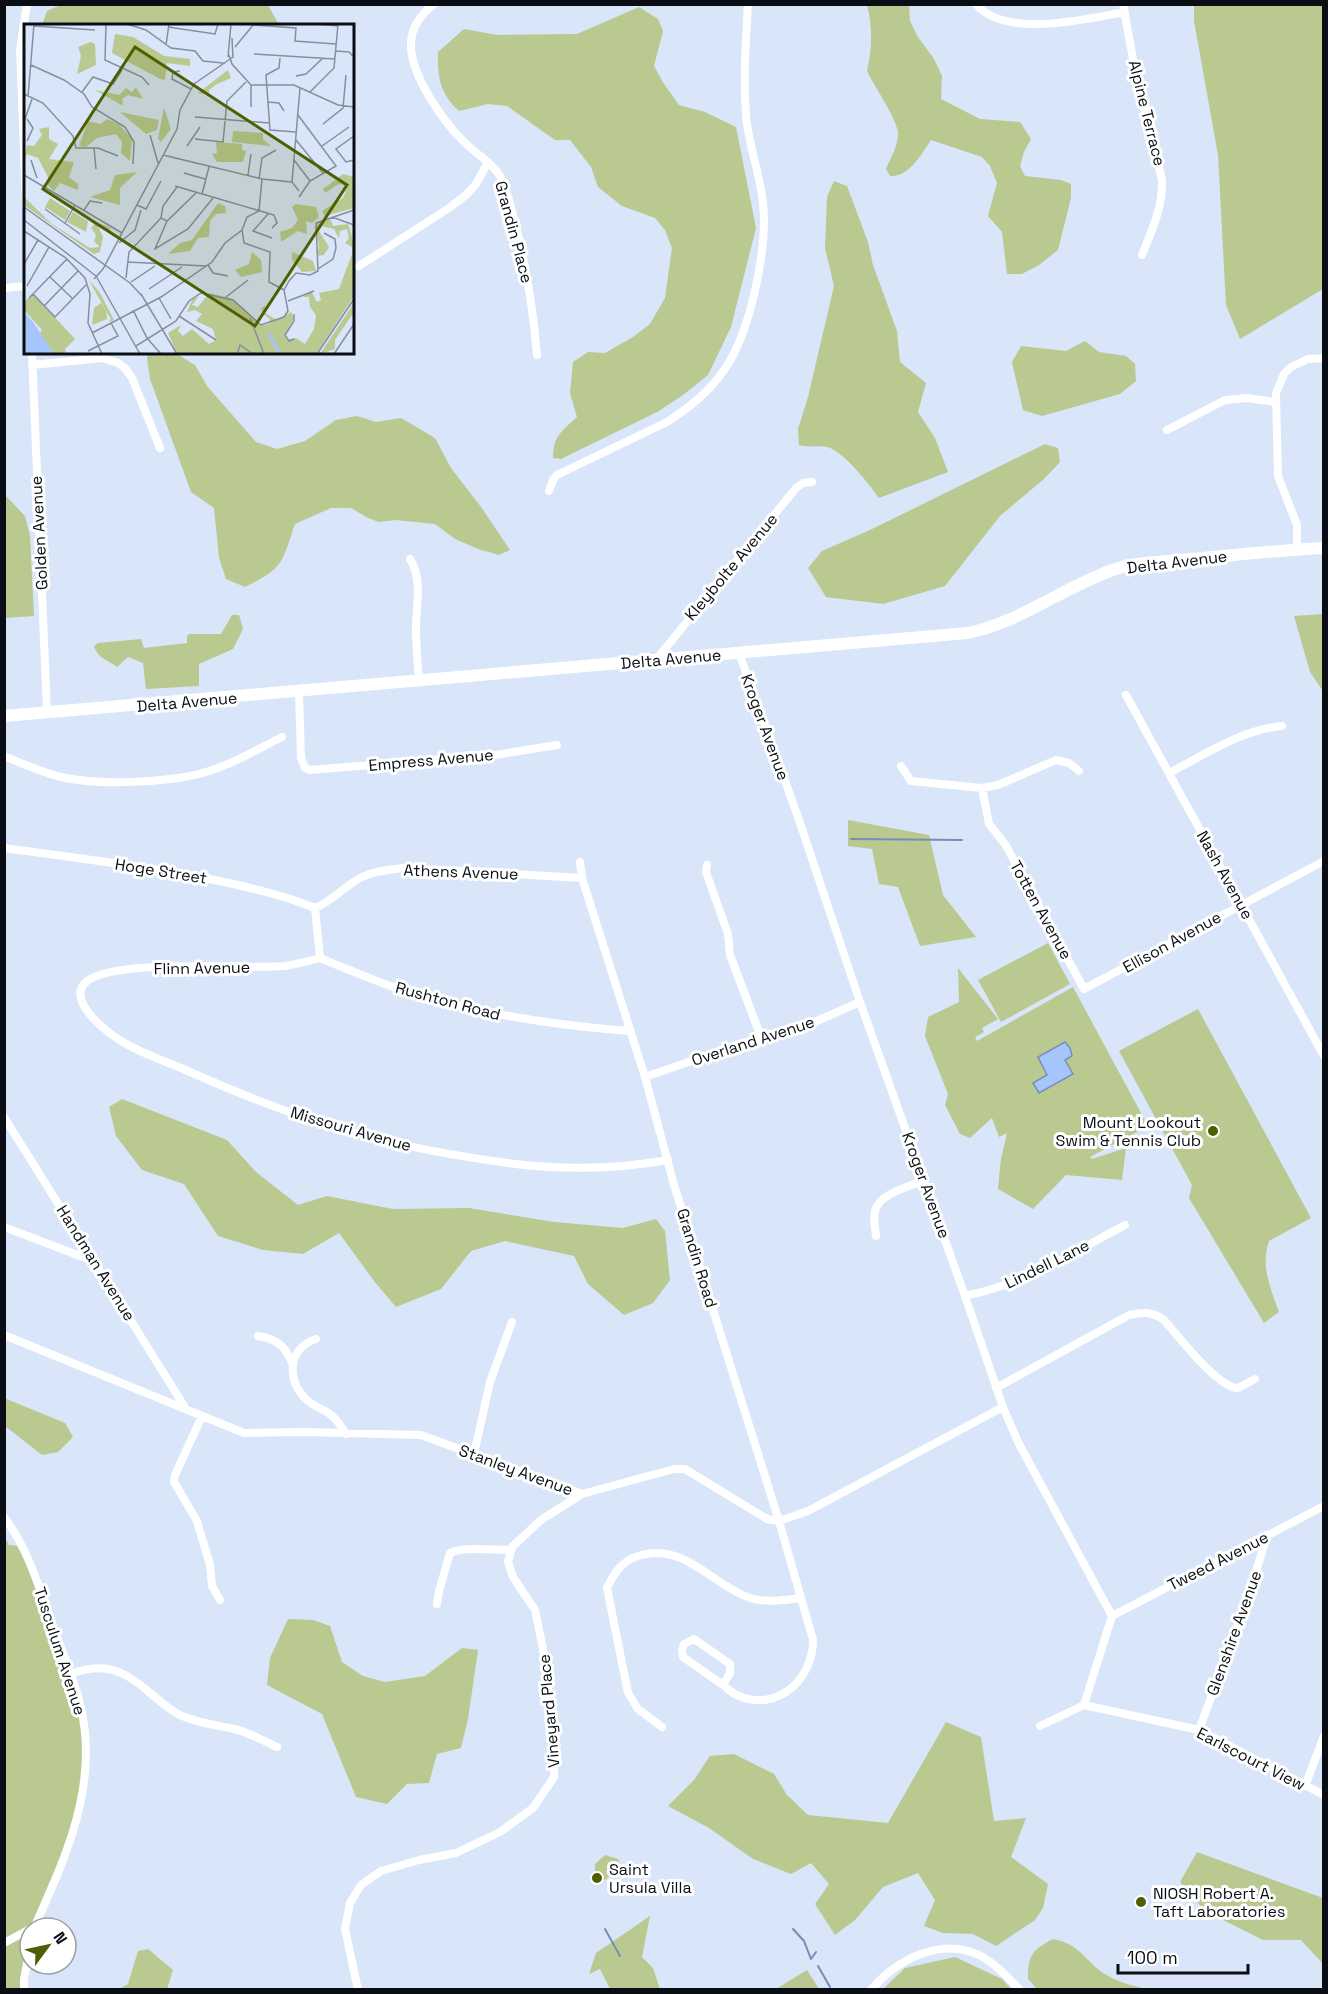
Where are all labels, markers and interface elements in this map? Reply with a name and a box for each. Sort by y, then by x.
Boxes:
inset map [24,24,354,354]
street label: Alpine Terrace [1124,58,1170,168]
street label: Grandin Place [490,179,538,285]
street label: Golden Avenue [26,475,52,591]
street label: Kleybolte Avenue [680,509,782,625]
street label: Delta Avenue [1126,545,1228,579]
street label: Delta Avenue [620,644,722,674]
street label: Kroger Avenue [736,671,794,783]
street label: Delta Avenue [136,687,238,717]
street label: Empress Avenue [368,744,494,776]
street label: Nash Avenue [1192,827,1258,923]
street label: Hoge Street [113,853,209,889]
street label: Totten Avenue [1005,857,1077,963]
street label: Athens Avenue [403,859,519,885]
street label: Ellison Avenue [1119,906,1225,978]
street label: Flinn Avenue [154,957,250,979]
street label: Rushton Road [393,977,503,1025]
street label: Overland Avenue [689,1011,817,1071]
street label: Missouri Avenue [288,1102,414,1156]
place label: Mount Lookout Swim & Tennis Club [1056,1112,1201,1151]
marker: Mount Lookout Swim & Tennis Club [1206,1124,1220,1138]
street label: Kroger Avenue [897,1129,955,1241]
street label: Handman Avenue [52,1201,140,1325]
street label: Grandin Road [672,1206,722,1310]
street label: Lindell Lane [1001,1235,1093,1293]
street label: Stanley Avenue [456,1440,576,1500]
street label: Tweed Avenue [1164,1527,1272,1595]
street label: Glenshire Avenue [1202,1568,1266,1698]
street label: Tusculum Avenue [29,1584,91,1718]
street label: Vineyard Place [534,1653,564,1769]
street label: Earlscourt View [1193,1723,1309,1795]
place label: Saint Ursula Villa [609,1859,692,1898]
marker: Saint Ursula Villa [590,1871,604,1885]
place label: NIOSH Robert A. Taft Laboratories [1153,1883,1285,1922]
marker: NIOSH Robert A. Taft Laboratories [1134,1895,1148,1909]
north arrow [18,1916,78,1976]
text: N [48,1928,72,1948]
scale bar [1118,1937,1248,1975]
text: 100 m [1127,1946,1178,1969]

